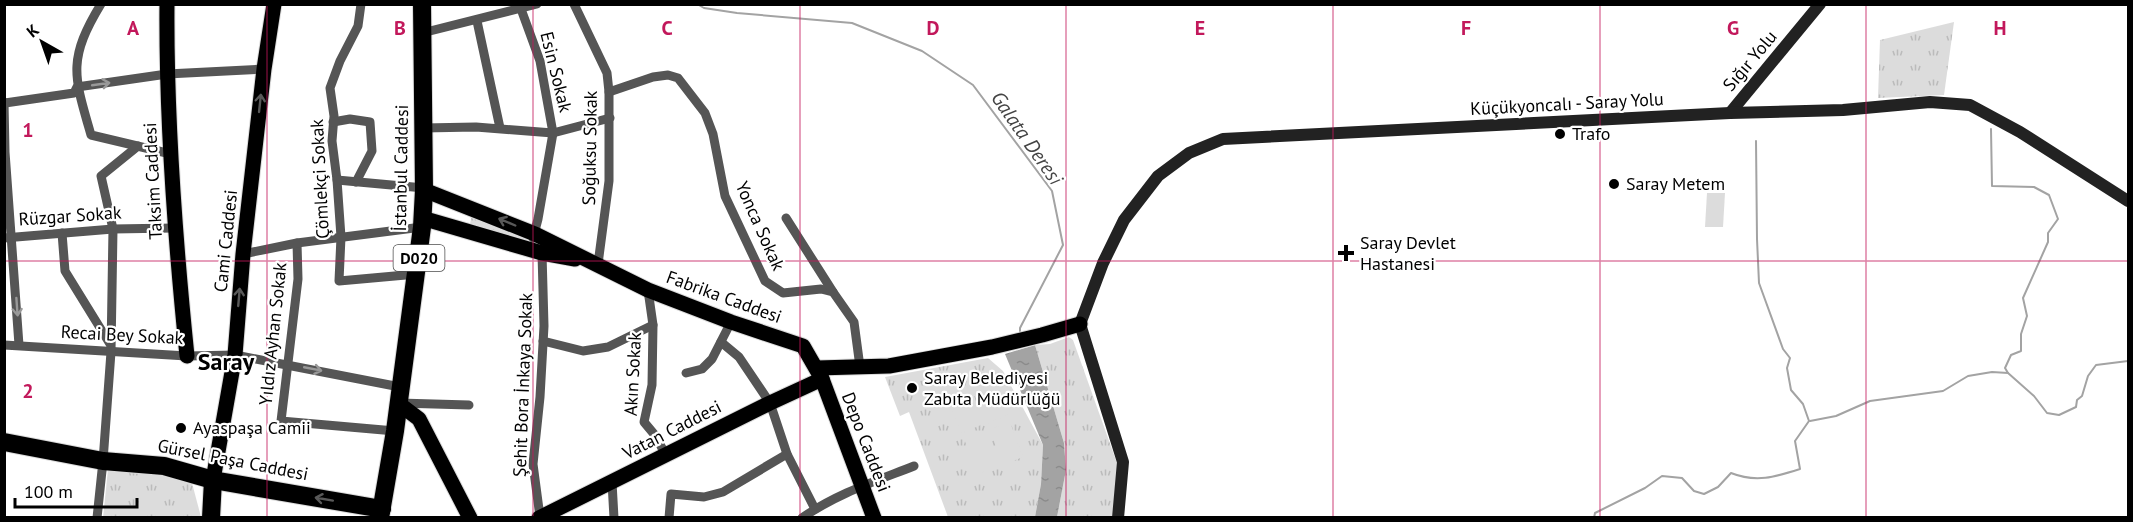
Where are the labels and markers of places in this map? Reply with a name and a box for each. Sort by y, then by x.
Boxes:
place label: Trafo [1572,122,1610,145]
marker: Trafo [1553,127,1567,141]
place label: Saray Metem [1626,172,1725,195]
marker: Saray Metem [1607,177,1621,191]
place label: Saray Devlet Hastanesi [1360,231,1456,275]
marker: Saray Devlet Hastanesi [1337,244,1355,262]
place label: Saray Belediyesi Zabıta Müdürlüğü [924,366,1061,410]
marker: Saray Belediyesi Zabıta Müdürlüğü [905,381,919,395]
place label: Ayaspaşa Camii [193,416,311,439]
marker: Ayaspaşa Camii [174,421,188,435]

